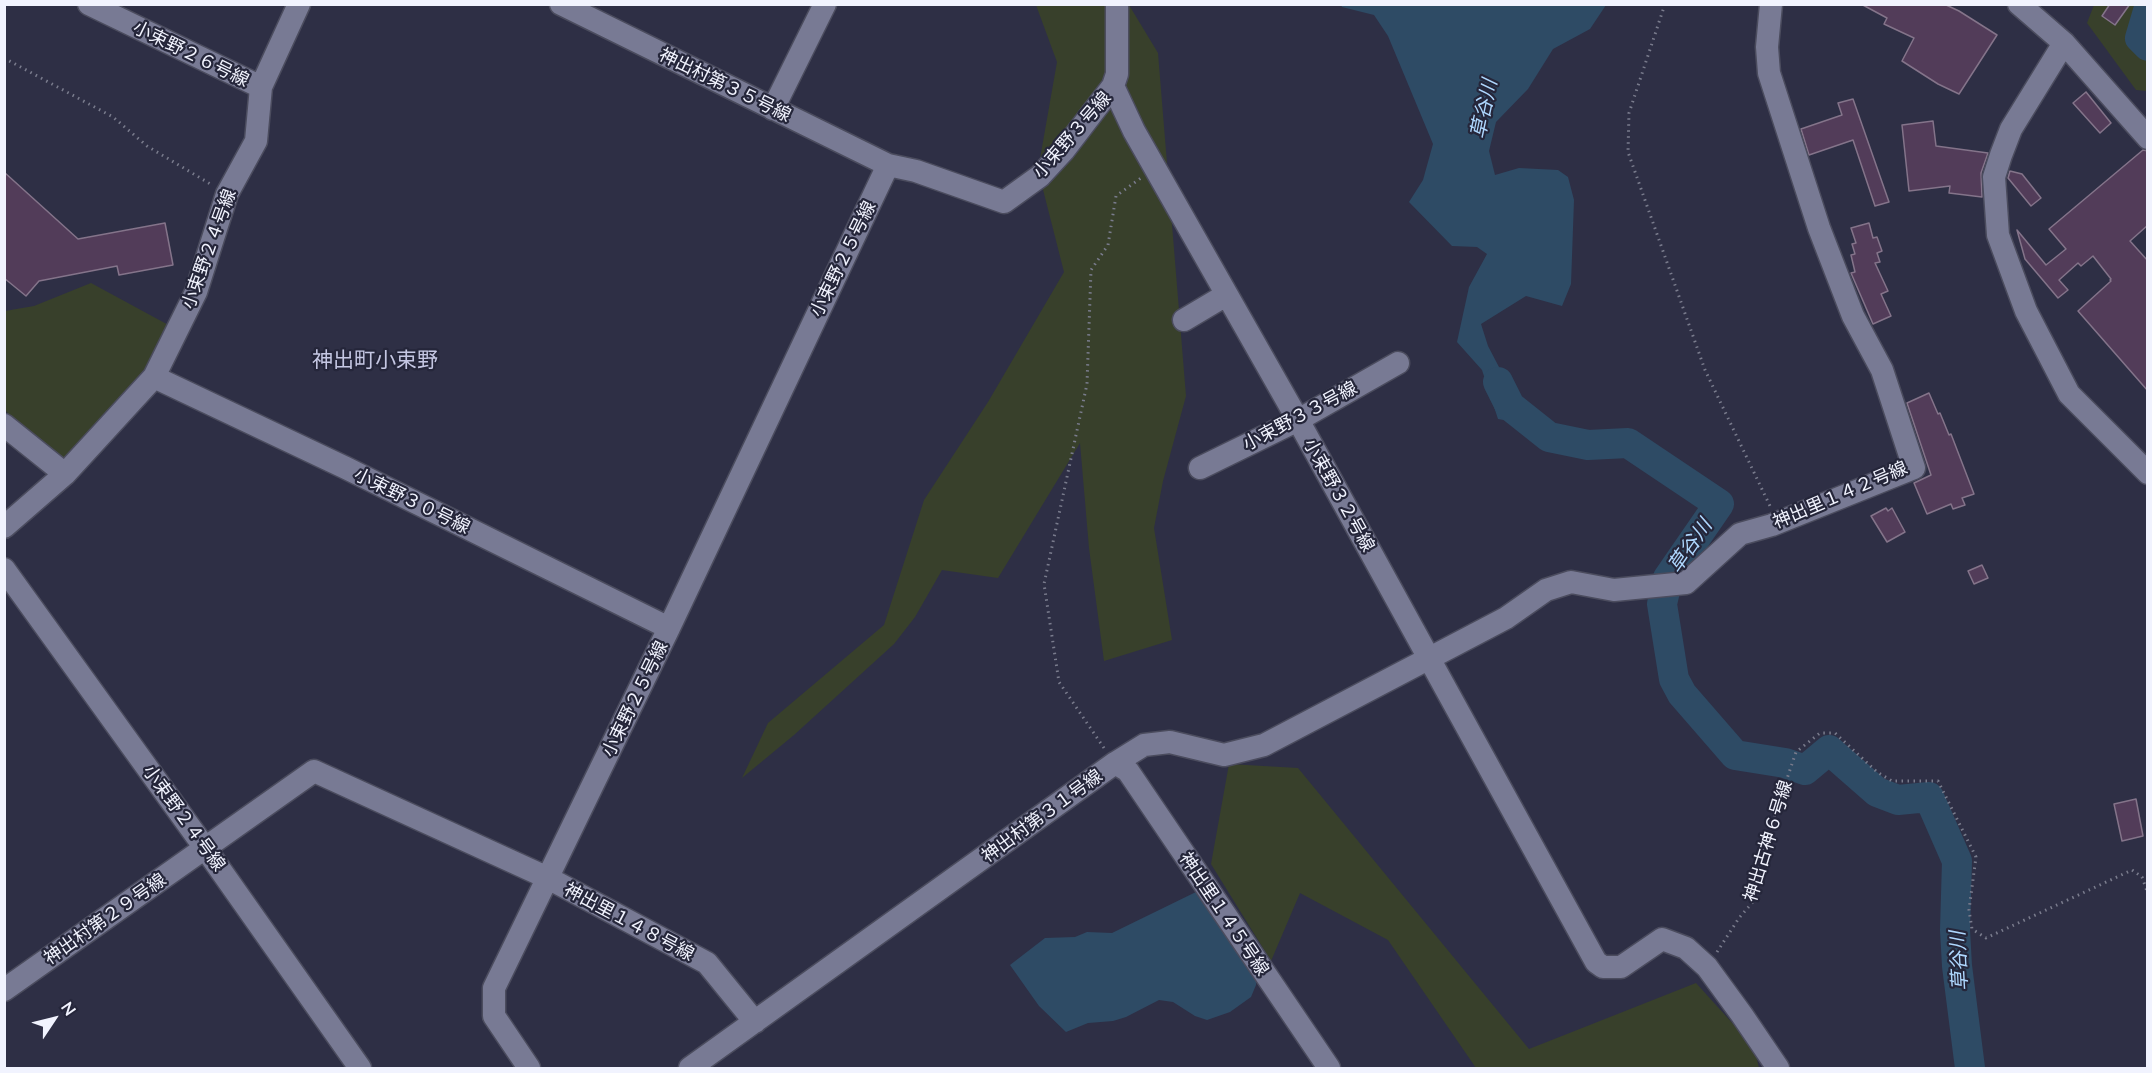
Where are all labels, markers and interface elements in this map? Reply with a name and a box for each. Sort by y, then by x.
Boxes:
street label: 小束野２６号線 [130,17,252,91]
street label: 神出村第３５号線 [656,44,794,126]
water label: 草谷川 [1466,77,1502,141]
street label: 小束野３号線 [1028,87,1116,183]
street label: 小束野２４号線 [177,186,241,312]
street label: 小束野２５号線 [806,198,880,320]
district label: 神出町小束野 [312,347,438,373]
street label: 小束野３３号線 [1239,377,1361,455]
street label: 小束野３２号線 [1299,435,1379,555]
street label: 神出里１４２号線 [1770,457,1910,533]
street label: 小束野３０号線 [351,464,473,538]
water label: 草谷川 [1663,515,1717,577]
street label: 小束野２５号線 [598,638,672,760]
street label: 小束野２４号線 [138,761,230,875]
street label: 神出村第３１号線 [977,765,1107,867]
street label: 神出古神６号線 [1739,778,1797,904]
street label: 神出里１４５号線 [1175,848,1273,980]
street label: 神出村第２９号線 [40,869,170,969]
street label: 神出里１４８号線 [560,879,698,965]
water label: 草谷川 [1945,930,1973,992]
north arrow [24,989,84,1049]
text: N [58,998,80,1019]

